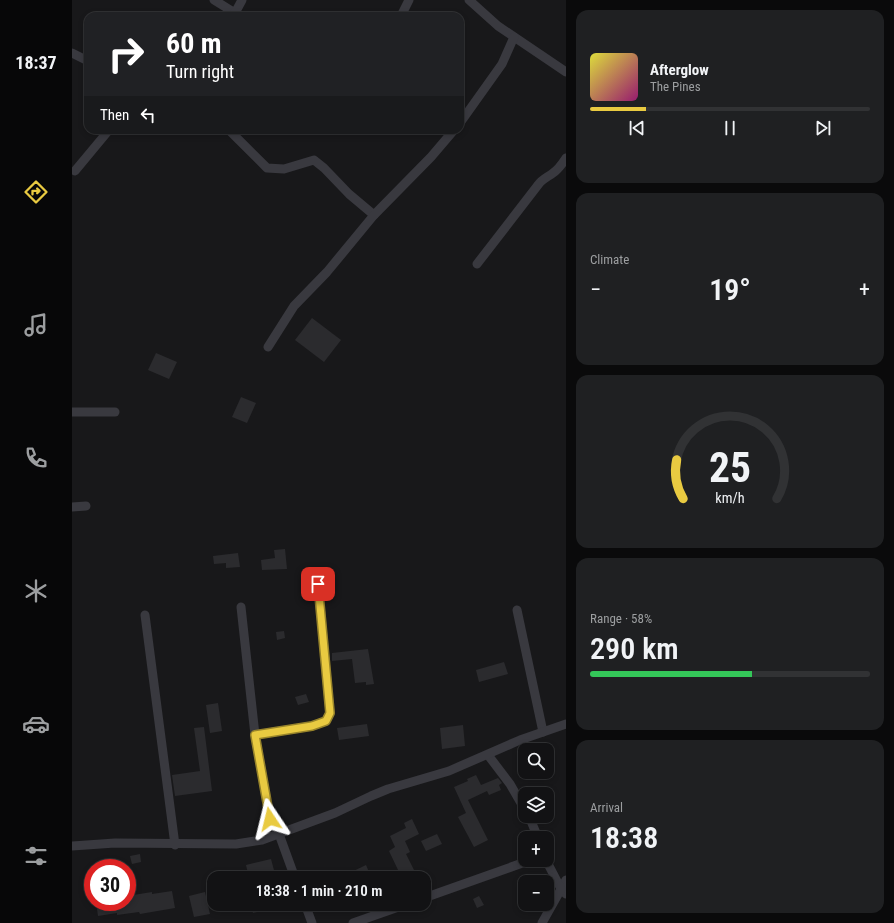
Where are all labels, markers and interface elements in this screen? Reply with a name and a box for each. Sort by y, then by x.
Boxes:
text: 60 m [166,27,222,60]
icon: right [100,28,152,80]
text: 18:37 [15,52,57,73]
text: Turn right [166,61,234,82]
text: Afterglow [650,61,709,79]
text: The Pines [650,79,701,94]
icon: left [137,104,159,126]
text: Then [100,106,129,124]
icon: previous [626,117,648,139]
icon: pause [719,117,741,139]
icon: next [812,117,834,139]
icon: directions [22,178,50,206]
text: Climate [590,252,629,267]
text: 19° [709,272,751,307]
text: − [590,277,601,302]
text: + [859,277,870,302]
icon: music [22,311,50,339]
text: 25 [709,443,751,492]
icon: phone [22,444,50,472]
text: km/h [715,490,745,506]
pin [301,567,335,601]
icon: arrive [307,573,329,595]
icon: climate [22,577,50,605]
text: Range · 58% [590,611,652,626]
text: 290 km [590,631,679,666]
icon: car [22,710,50,738]
map controls [518,743,554,911]
button: search [518,743,554,779]
button: layers [518,787,554,823]
position arrow [249,798,291,840]
text: Arrival [590,800,623,815]
text: 18:38 [590,820,658,855]
button: + [518,831,554,867]
icon: filters [22,842,50,870]
speed limit sign: 30 [84,859,136,911]
button: − [518,875,554,911]
text: 18:38 · 1 min · 210 m [256,882,382,900]

